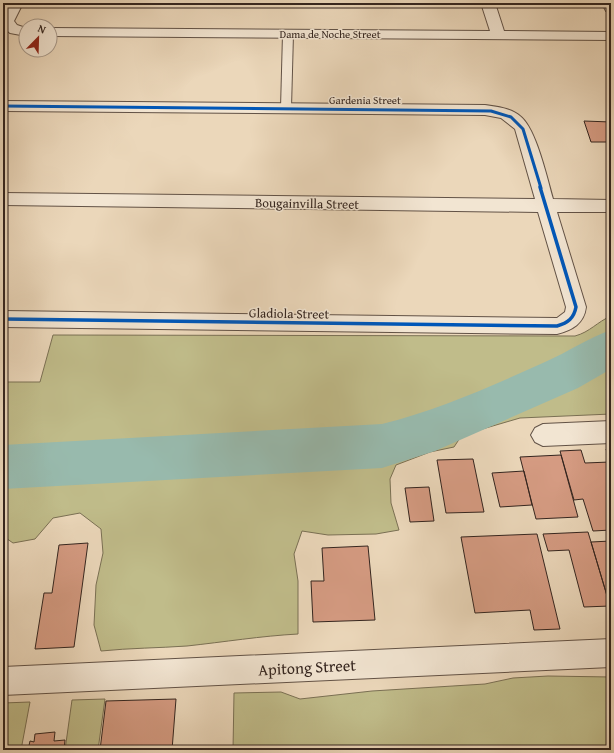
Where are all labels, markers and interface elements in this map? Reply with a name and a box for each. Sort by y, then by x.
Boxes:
north arrow [18,18,58,58]
text: N [35,20,49,38]
street label: Dama de Noche Street [279,26,381,42]
street label: Gardenia Street [329,92,401,108]
street label: Bougainvilla Street [255,193,360,214]
street label: Gladiola Street [249,303,330,324]
street label: Apitong Street [258,652,357,682]

